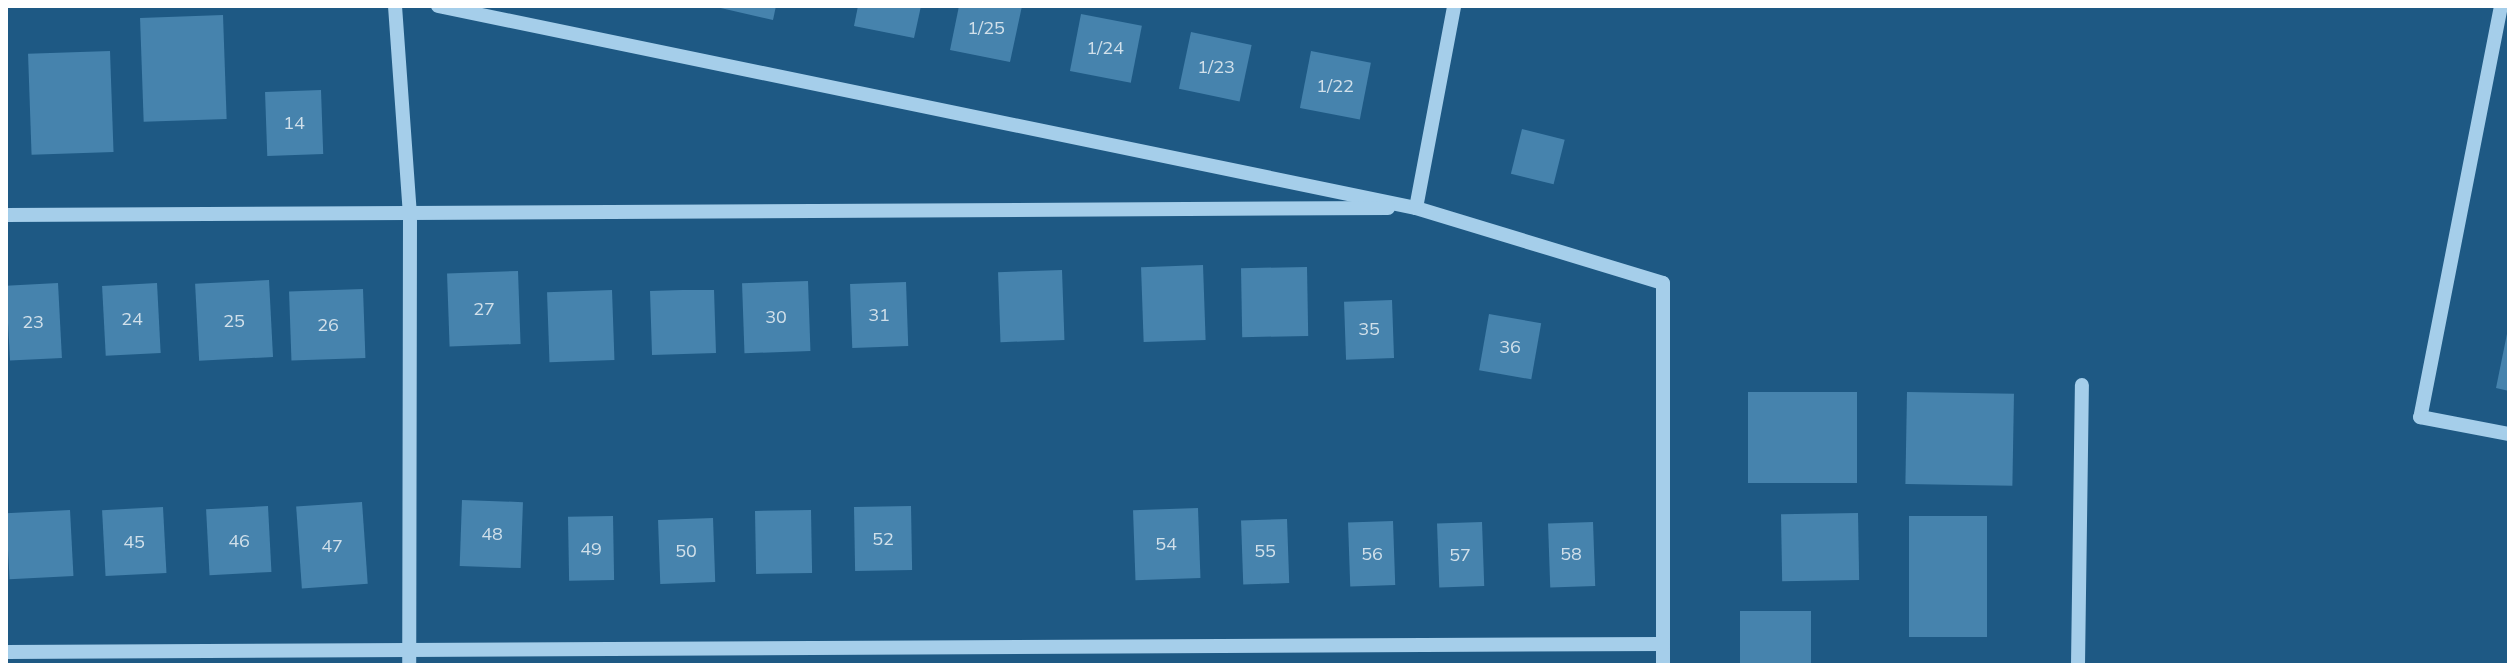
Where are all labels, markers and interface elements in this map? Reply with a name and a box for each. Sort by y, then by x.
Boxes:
house number: 1/25 [967,17,1005,39]
house number: 1/24 [1086,37,1124,59]
house number: 1/23 [1197,56,1235,78]
house number: 1/22 [1316,75,1354,97]
house number: 14 [283,112,305,134]
house number: 27 [473,298,495,320]
house number: 31 [868,304,890,326]
house number: 30 [765,306,787,328]
house number: 24 [121,308,143,330]
house number: 25 [223,310,245,332]
house number: 23 [22,311,44,333]
house number: 26 [317,314,339,336]
house number: 35 [1358,318,1380,340]
house number: 36 [1499,336,1521,358]
house number: 48 [481,523,503,545]
house number: 52 [872,528,894,550]
house number: 46 [228,530,250,552]
house number: 45 [123,531,145,553]
house number: 54 [1155,533,1177,555]
house number: 47 [321,535,343,557]
house number: 49 [580,538,602,560]
house number: 50 [675,540,697,562]
house number: 55 [1254,540,1276,562]
house number: 56 [1361,543,1383,565]
house number: 58 [1560,543,1582,565]
house number: 57 [1449,544,1471,566]

